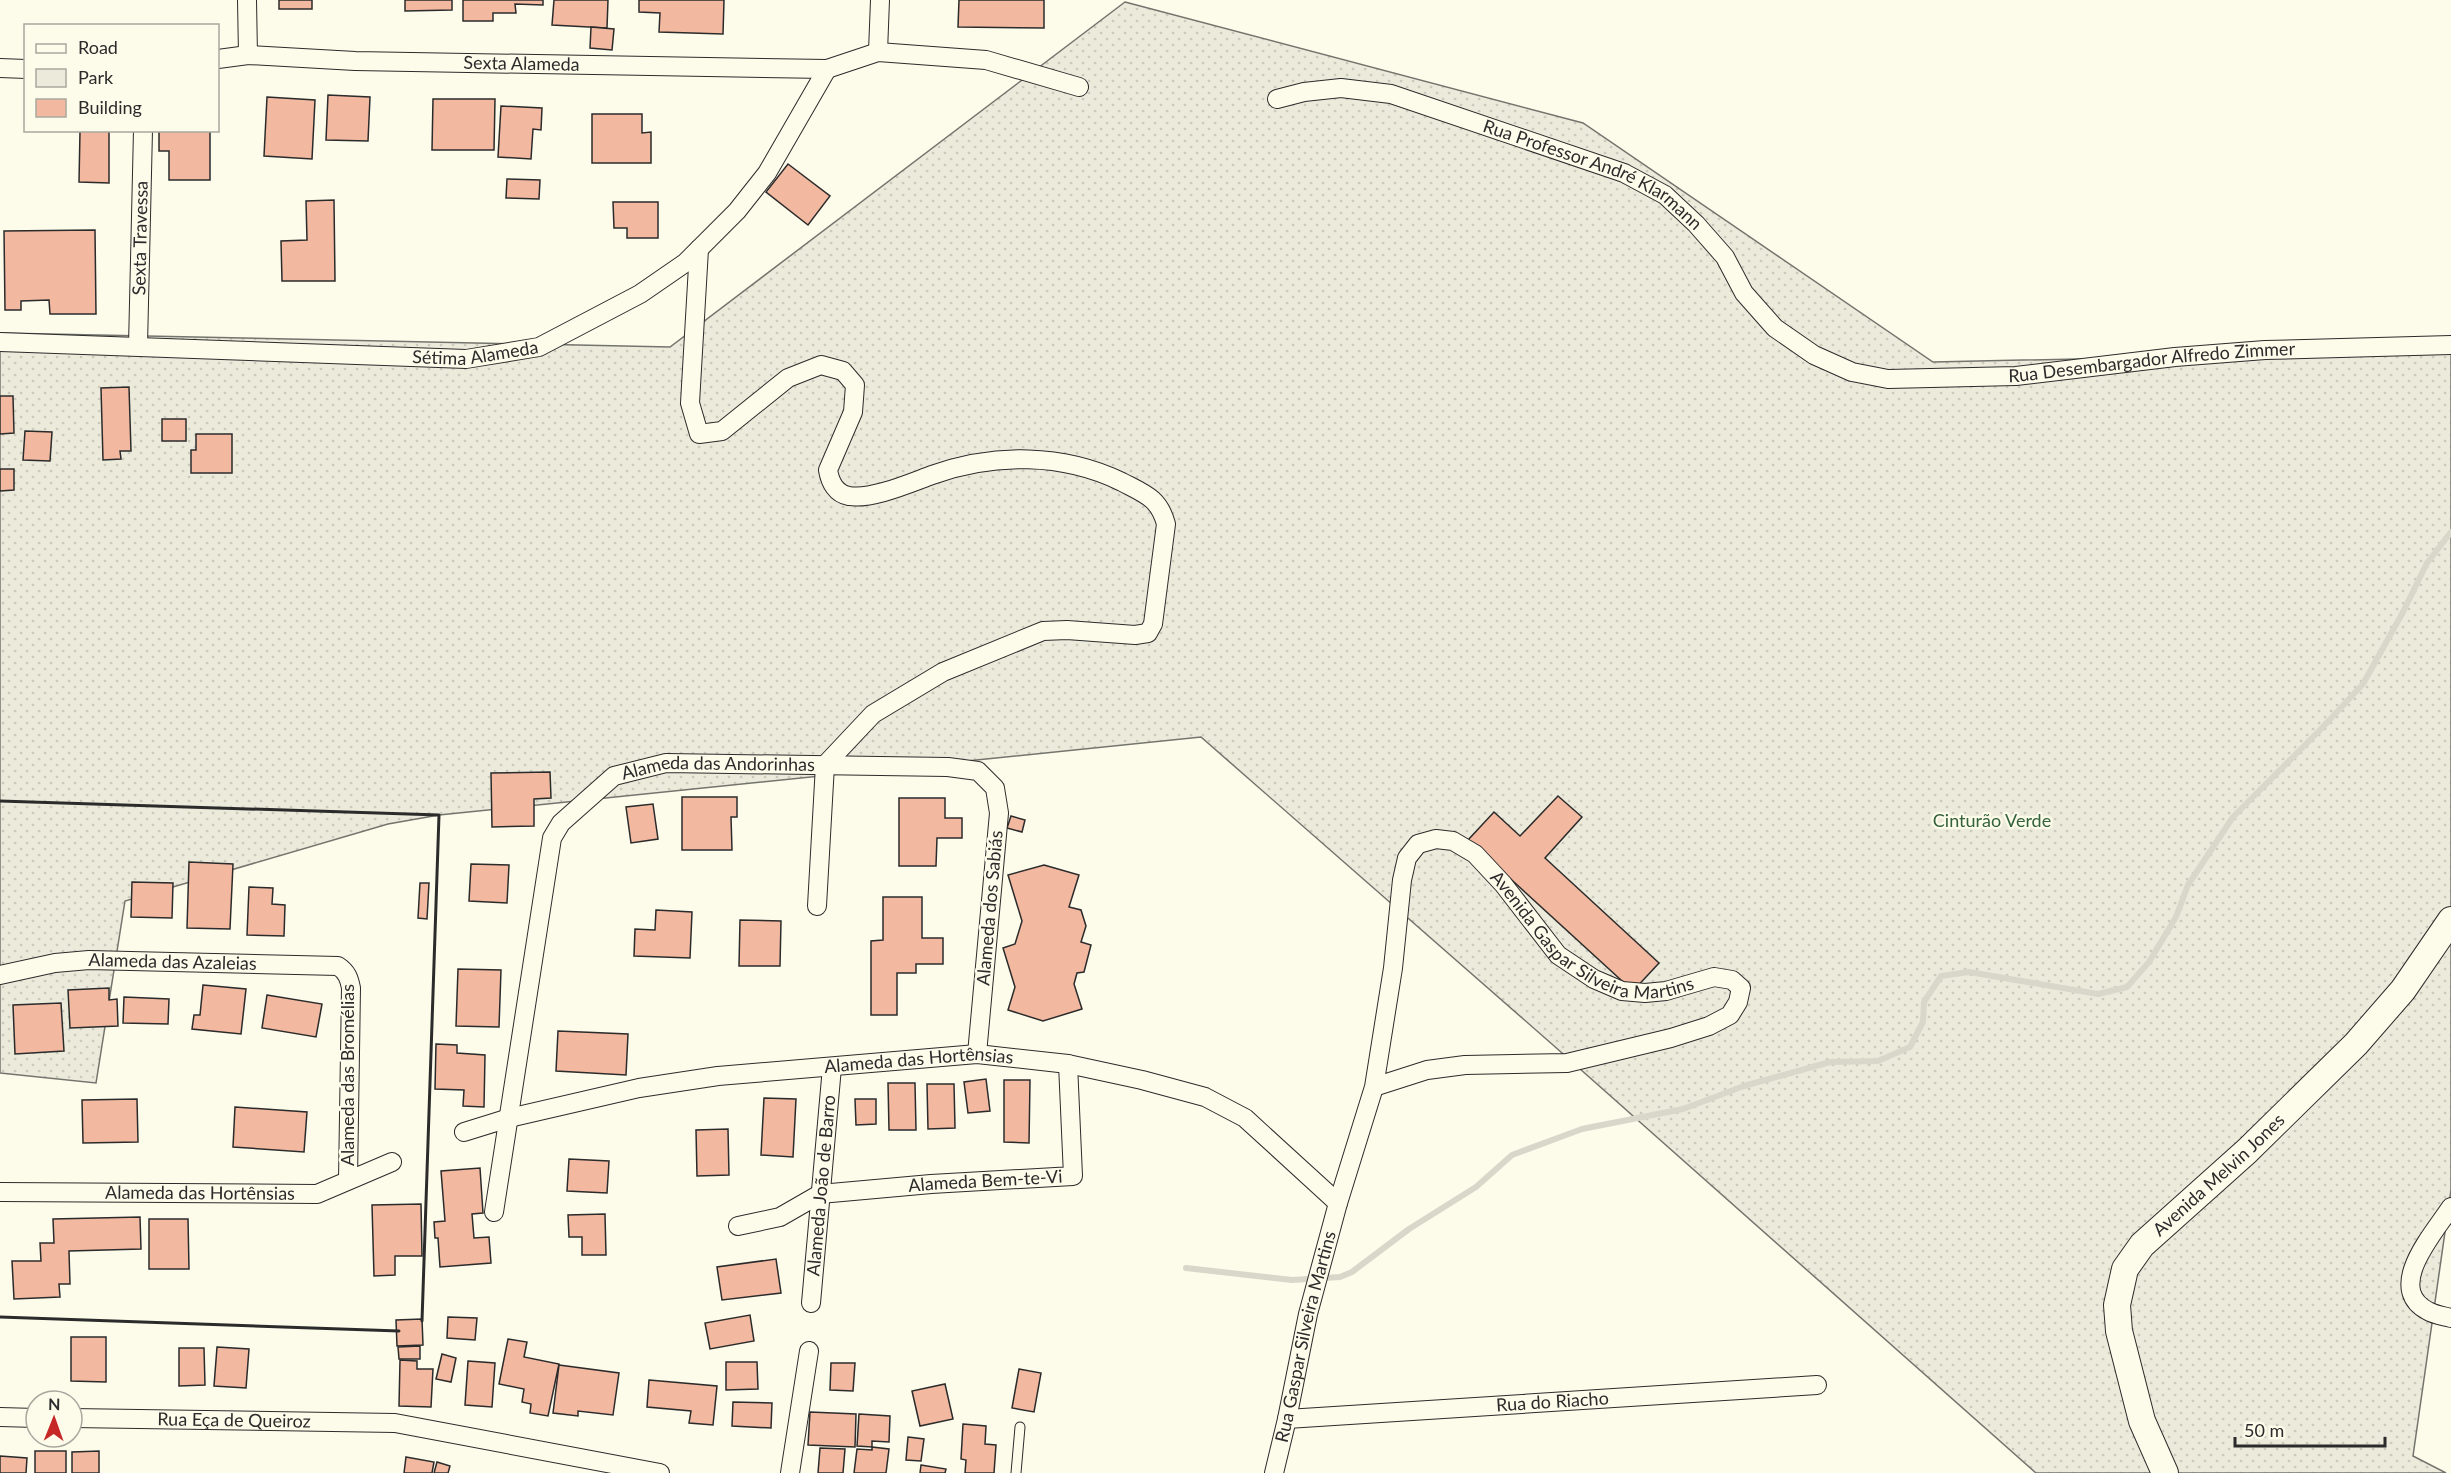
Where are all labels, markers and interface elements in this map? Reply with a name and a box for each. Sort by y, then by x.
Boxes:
legend [24,24,219,132]
text: Road [78,36,118,58]
street label: Sexta Alameda [463,51,580,75]
text: Park [78,66,114,88]
text: Building [78,96,142,118]
street label: Rua Professor André Klarmann [1481,114,1707,234]
street label: Sexta Travessa [127,181,152,296]
street label: Sétima Alameda [412,335,540,369]
street label: Rua Desembargador Alfredo Zimmer [2008,337,2296,386]
street label: Alameda das Andorinhas [619,750,815,784]
park label: Cinturão Verde [1933,809,2051,831]
street label: Alameda dos Sabiás [971,829,1007,986]
street label: Avenida Gaspar Silveira Martins [1486,866,1696,1003]
street label: Alameda das Azaleias [88,948,257,974]
street label: Alameda das Bromélias [336,984,358,1166]
street label: Alameda das Hortênsias [823,1042,1015,1077]
street label: Alameda João de Barro [801,1094,839,1277]
street label: Avenida Melvin Jones [2148,1108,2289,1240]
street label: Alameda Bem-te-Vi [907,1165,1063,1196]
street label: Alameda das Hortênsias [105,1181,295,1204]
street label: Rua Gaspar Silveira Martins [1270,1228,1340,1444]
street label: Rua do Riacho [1495,1386,1609,1416]
north arrow [24,1389,84,1449]
text: N [48,1394,61,1413]
street label: Rua Eça de Queiroz [157,1407,311,1432]
scale bar [2235,1410,2385,1448]
text: 50 m [2244,1419,2284,1441]

